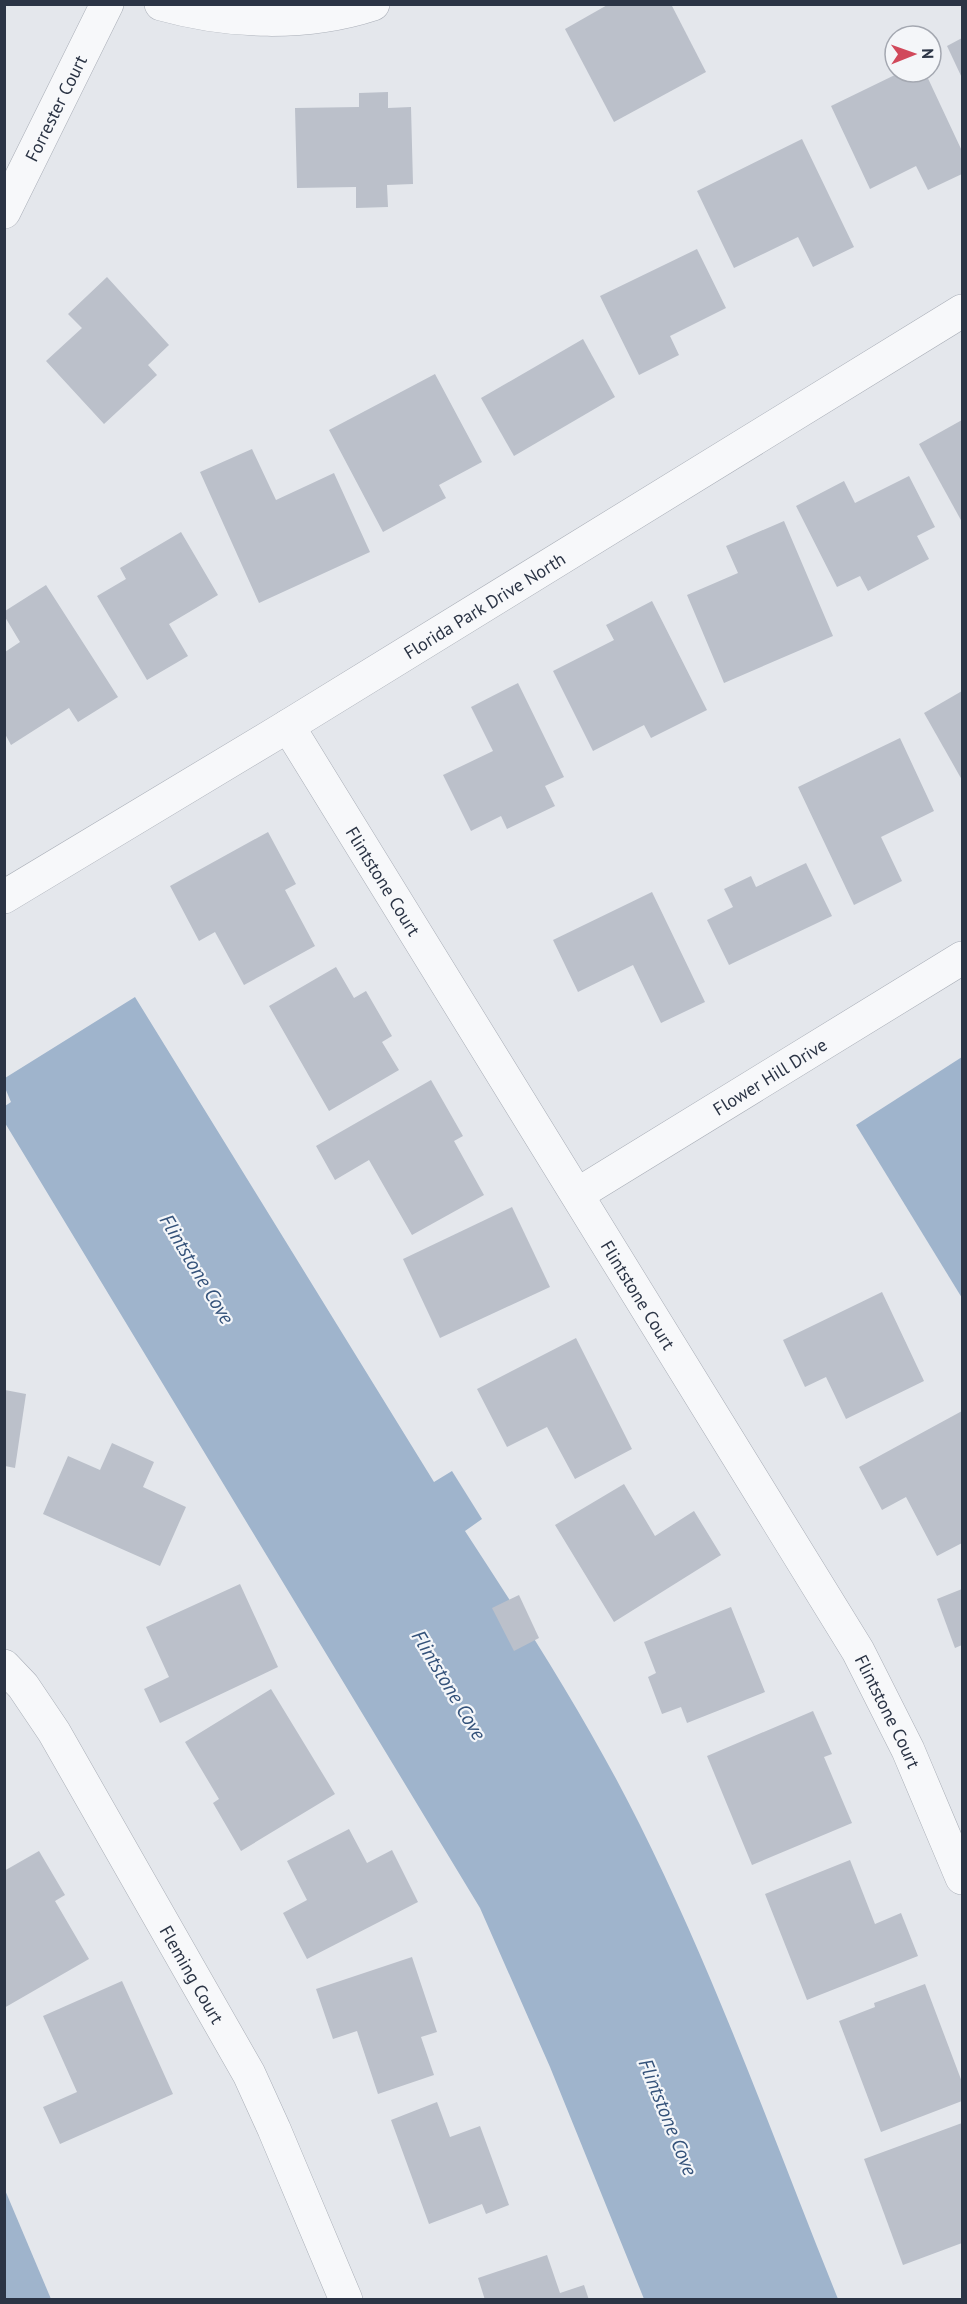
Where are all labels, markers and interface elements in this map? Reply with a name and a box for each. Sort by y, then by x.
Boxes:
north arrow [883,24,943,84]
text: N [918,48,938,59]
street label: Forrester Court [19,51,91,165]
street label: Florida Park Drive North [399,547,569,664]
street label: Flintstone Court [341,822,426,940]
street label: Flower Hill Drive [708,1032,831,1120]
water label: Flintstone Cove [154,1209,240,1329]
street label: Flintstone Court [596,1236,681,1354]
water label: Flintstone Cove [406,1625,492,1745]
street label: Flintstone Court [850,1651,926,1772]
street label: Fleming Court [155,1921,229,2028]
water label: Flintstone Cove [633,2055,704,2180]

